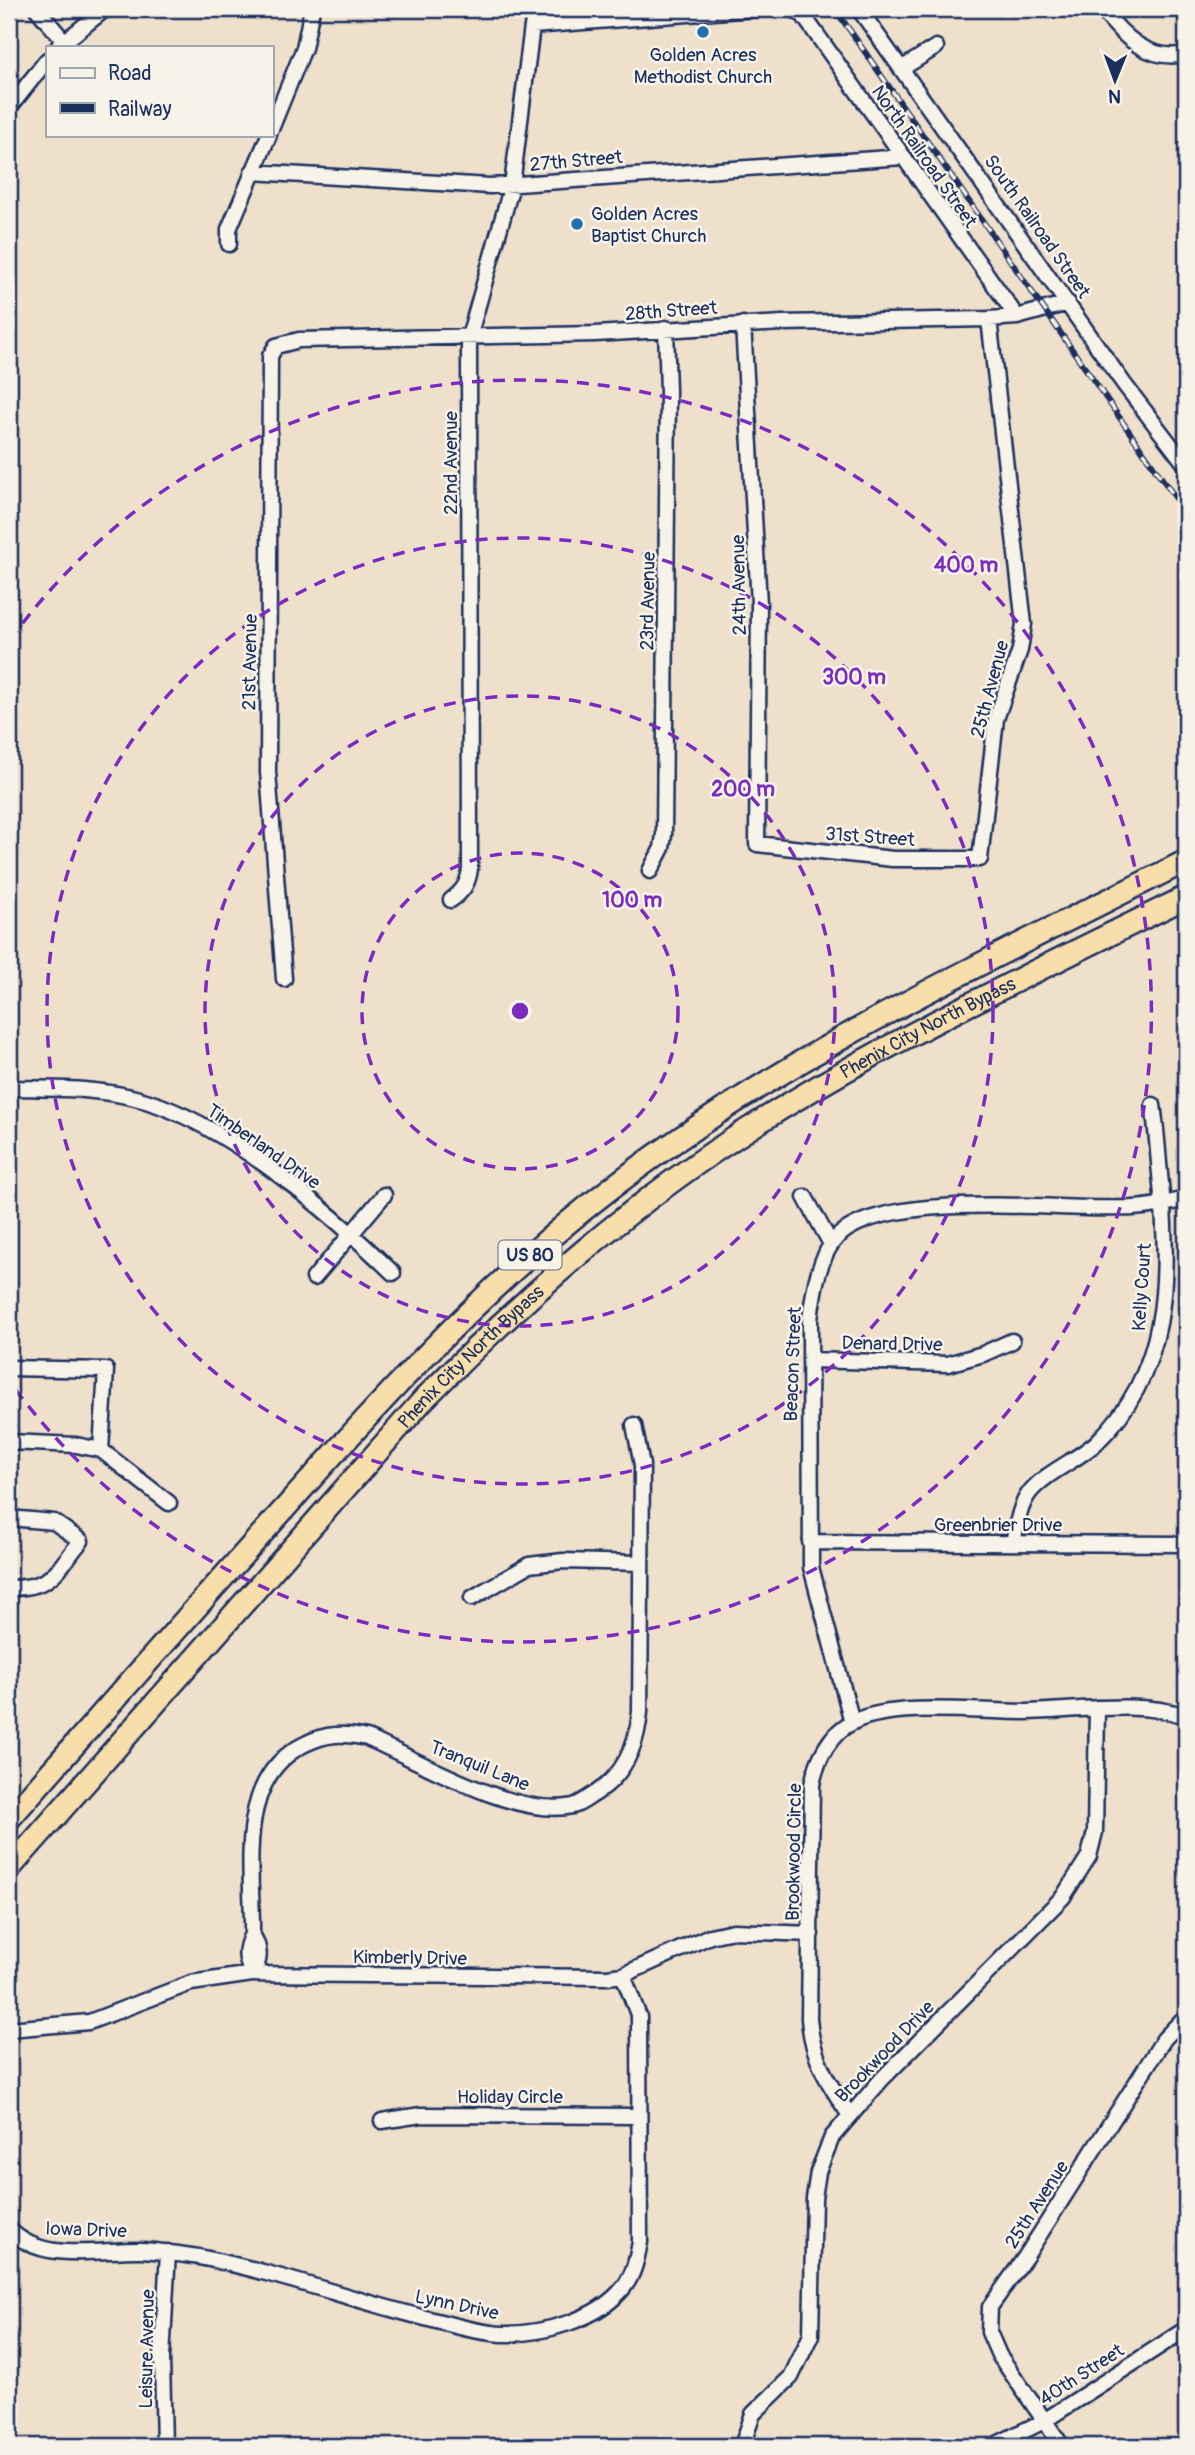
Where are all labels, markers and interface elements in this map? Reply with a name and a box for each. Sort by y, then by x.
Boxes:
marker: Golden Acres Methodist Church [695,24,711,40]
place label: Golden Acres Methodist Church [634,43,772,89]
legend [46,46,273,136]
north arrow [1080,46,1150,116]
text: Road [108,60,152,87]
street label: North Railroad Street [866,81,983,233]
text: N [1108,84,1121,108]
text: Railway [108,96,172,123]
street label: 27th Street [529,145,624,177]
street label: South Railroad Street [979,150,1096,303]
place label: Golden Acres Baptist Church [591,202,706,248]
marker: Golden Acres Baptist Church [569,216,585,232]
street label: 28th Street [624,296,718,326]
street label: 22nd Avenue [439,410,463,515]
street label: 24th Avenue [726,534,752,636]
street label: 23rd Avenue [635,551,661,651]
text: 400 m [934,552,998,579]
street label: 21st Avenue [237,613,263,711]
street label: 25th Avenue [965,637,1015,741]
text: 300 m [822,664,886,691]
text: 200 m [711,776,775,803]
street label: 31st Street [824,822,916,852]
text: 100 m [602,887,662,914]
street label: Phenix City North Bypass [836,972,1020,1084]
centre of rings [508,999,532,1023]
street label: Timberland Drive [202,1099,325,1195]
road number: US 80 [498,1240,562,1270]
street label: Kelly Court [1127,1242,1157,1332]
street label: Phenix City North Bypass [393,1280,549,1434]
street label: Beacon Street [779,1306,807,1422]
street label: Denard Drive [841,1331,943,1357]
street label: Greenbrier Drive [934,1513,1063,1537]
street label: Tranquil Lane [426,1735,534,1797]
street label: Brookwood Circle [781,1782,807,1921]
street label: Kimberly Drive [353,1945,468,1971]
street label: Brookwood Drive [830,1995,940,2108]
street label: Holiday Circle [457,2085,564,2109]
street label: 25th Avenue [1000,2156,1074,2253]
street label: Iowa Drive [45,2217,128,2243]
street label: Lynn Drive [413,2284,501,2326]
street label: Leisure Avenue [134,2288,160,2409]
street label: 40th Street [1035,2338,1129,2411]

